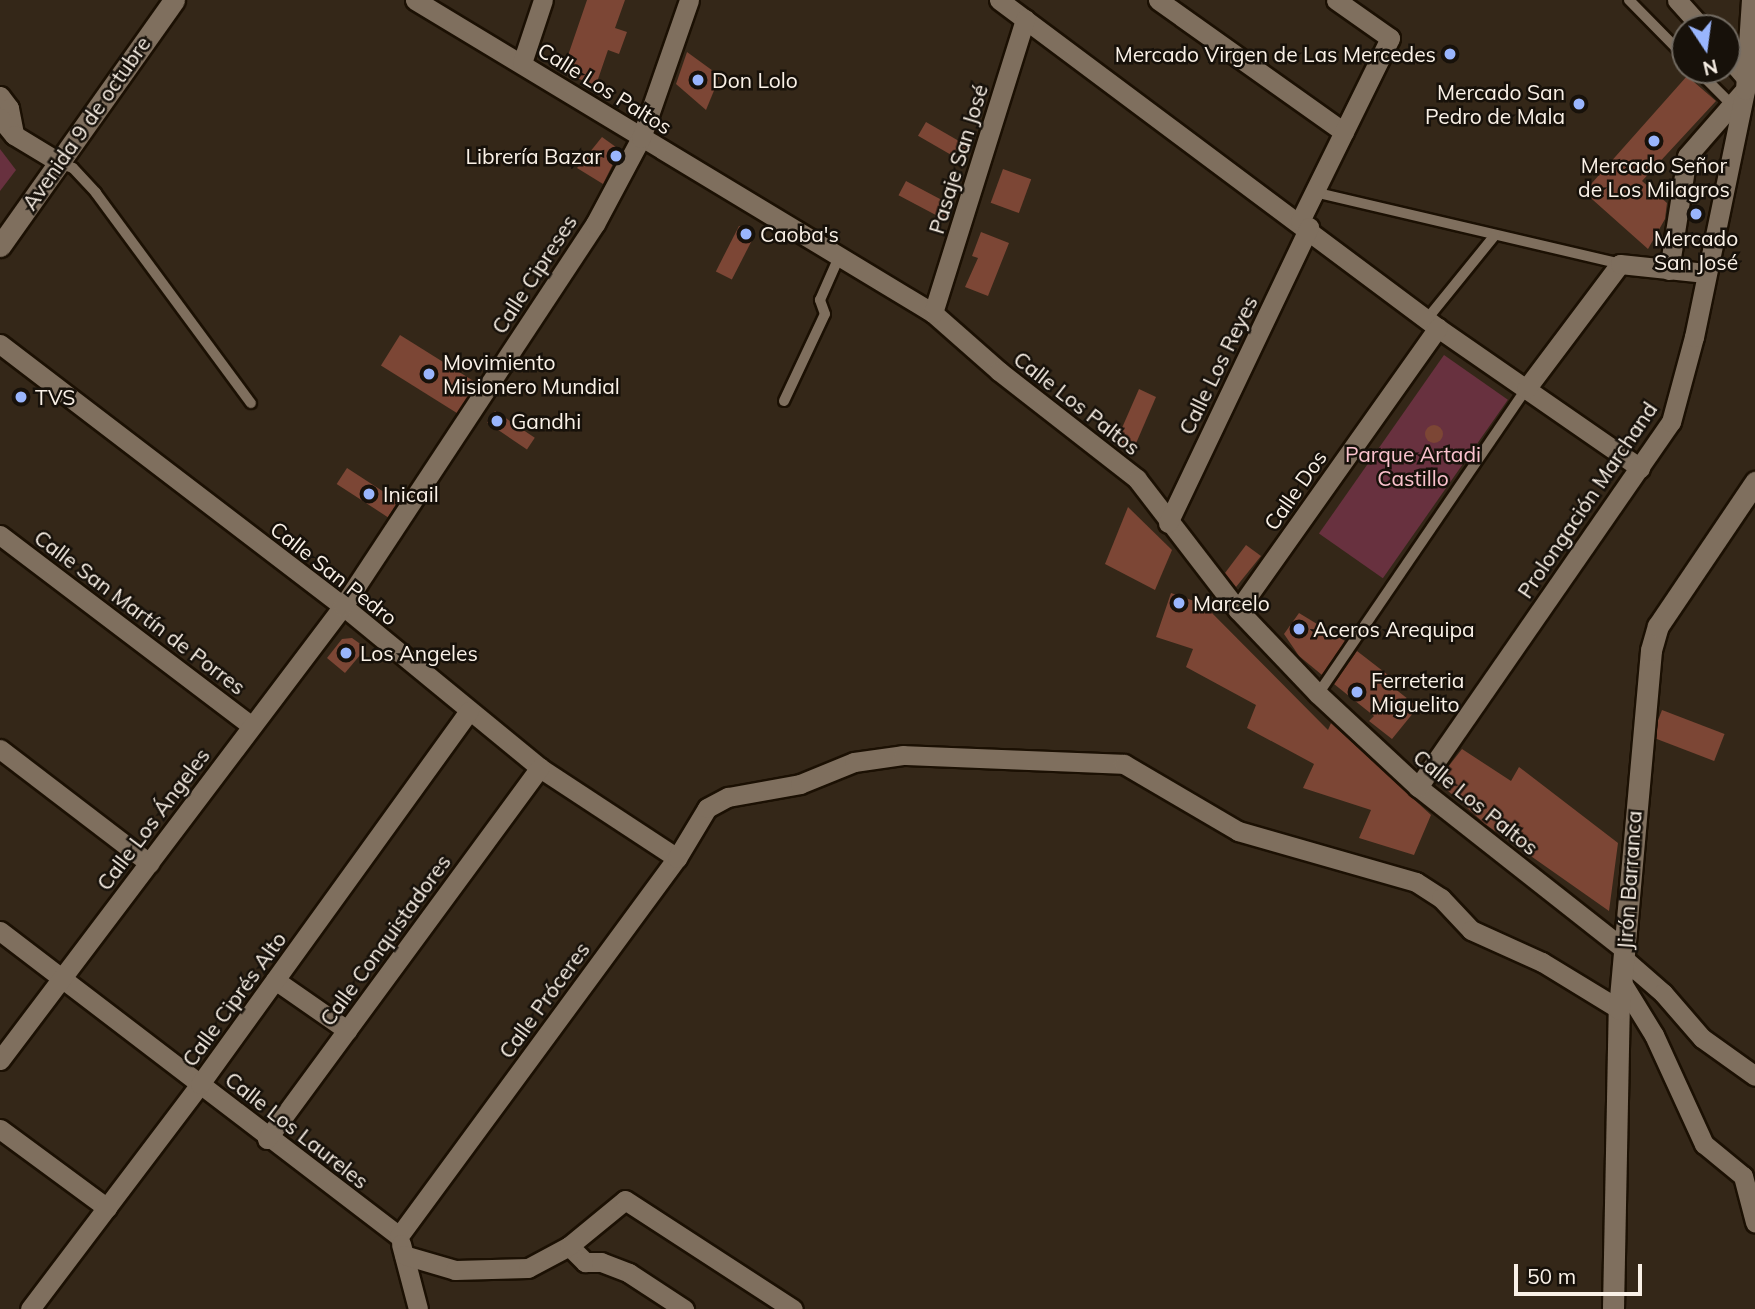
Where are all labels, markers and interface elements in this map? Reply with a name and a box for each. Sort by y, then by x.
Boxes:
north arrow [1671,14,1741,84]
street label: Avenida 9 de octubre [17,31,155,215]
street label: Calle Los Paltos [533,37,677,139]
place label: Mercado Virgen de Las Mercedes [1115,41,1436,67]
marker: Mercado Virgen de Las Mercedes [1442,46,1458,62]
text: N [1701,54,1720,81]
place label: Don Lolo [712,67,798,93]
marker: Don Lolo [690,72,706,88]
place label: Mercado San Pedro de Mala [1425,79,1565,129]
street label: Pasaje San José [923,81,993,237]
marker: Mercado San Pedro de Mala [1571,96,1587,112]
marker: Mercado Señor de Los Milagros [1646,133,1662,149]
place label: Librería Bazar [465,143,602,169]
marker: Librería Bazar [608,148,624,164]
place label: Mercado Señor de Los Milagros [1578,152,1730,202]
marker: Mercado San José [1688,206,1704,222]
street label: Calle Cipreses [486,210,582,338]
place label: Caoba's [760,221,839,247]
place label: Mercado San José [1654,225,1738,275]
marker: Caoba's [738,226,754,242]
street label: Calle Los Reyes [1174,292,1262,438]
street label: Calle Los Paltos [1009,346,1145,460]
place label: Movimiento Misionero Mundial [443,349,620,399]
marker: Movimiento Misionero Mundial [421,366,437,382]
place label: TVS [35,384,75,410]
marker: TVS [13,389,29,405]
street label: Prolongación Marchand [1512,397,1662,603]
place label: Gandhi [511,408,581,434]
marker: Gandhi [489,413,505,429]
park label: Parque Artadi Castillo [1345,441,1481,491]
street label: Calle Dos [1258,445,1332,535]
place label: Inicail [383,481,439,507]
marker: Inicail [361,486,377,502]
street label: Calle San Pedro [266,516,402,630]
street label: Calle San Martín de Porres [30,524,250,700]
place label: Marcelo [1193,590,1270,616]
marker: Marcelo [1171,595,1187,611]
place label: Aceros Arequipa [1313,616,1475,642]
marker: Aceros Arequipa [1291,621,1307,637]
place label: Los Angeles [360,640,478,666]
marker: Los Angeles [338,645,354,661]
place label: Ferreteria Miguelito [1371,667,1464,717]
marker: Ferreteria Miguelito [1349,684,1365,700]
street label: Calle Los Ángeles [91,743,215,895]
street label: Calle Los Paltos [1409,744,1543,860]
street label: Jirón Barranca [1612,810,1646,950]
street label: Calle Conquistadores [314,850,456,1030]
street label: Calle Ciprés Alto [177,927,291,1071]
street label: Calle Próceres [493,937,595,1063]
street label: Calle Los Laureles [220,1066,374,1194]
scale bar [1517,1250,1645,1294]
text: 50 m [1527,1263,1576,1289]

